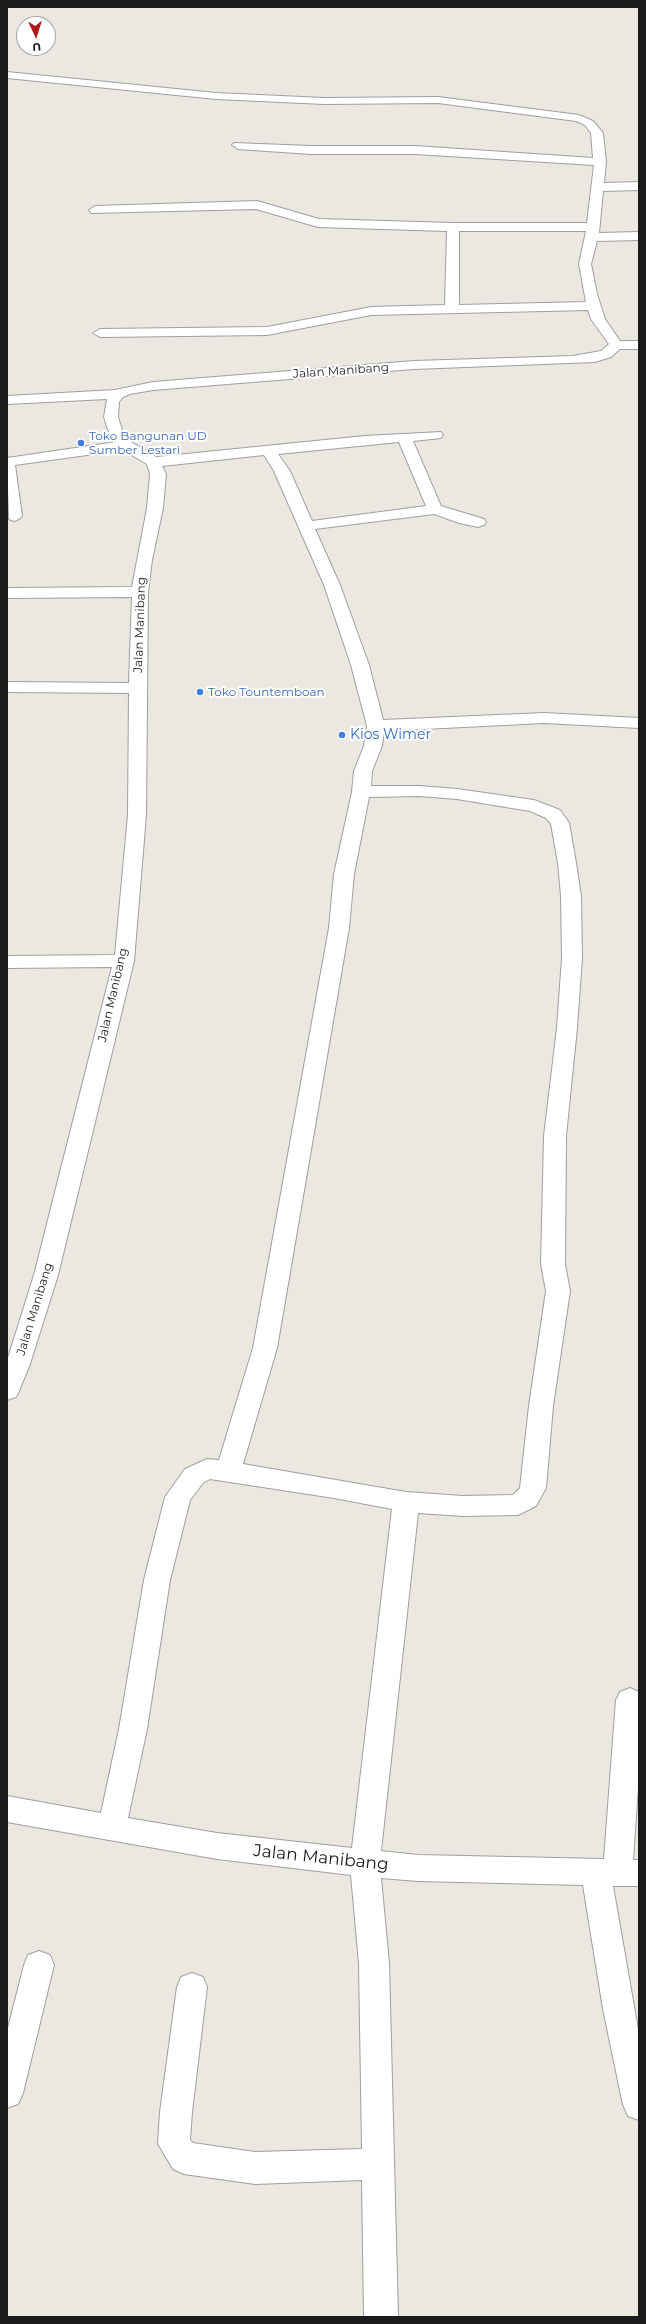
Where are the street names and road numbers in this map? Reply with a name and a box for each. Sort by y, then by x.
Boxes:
street label: Jalan Manibang [293,360,389,382]
street label: Jalan Manibang [131,577,149,673]
street label: Jalan Manibang [95,947,131,1043]
street label: Jalan Manibang [14,1261,56,1357]
street label: Jalan Manibang [252,1841,390,1875]

